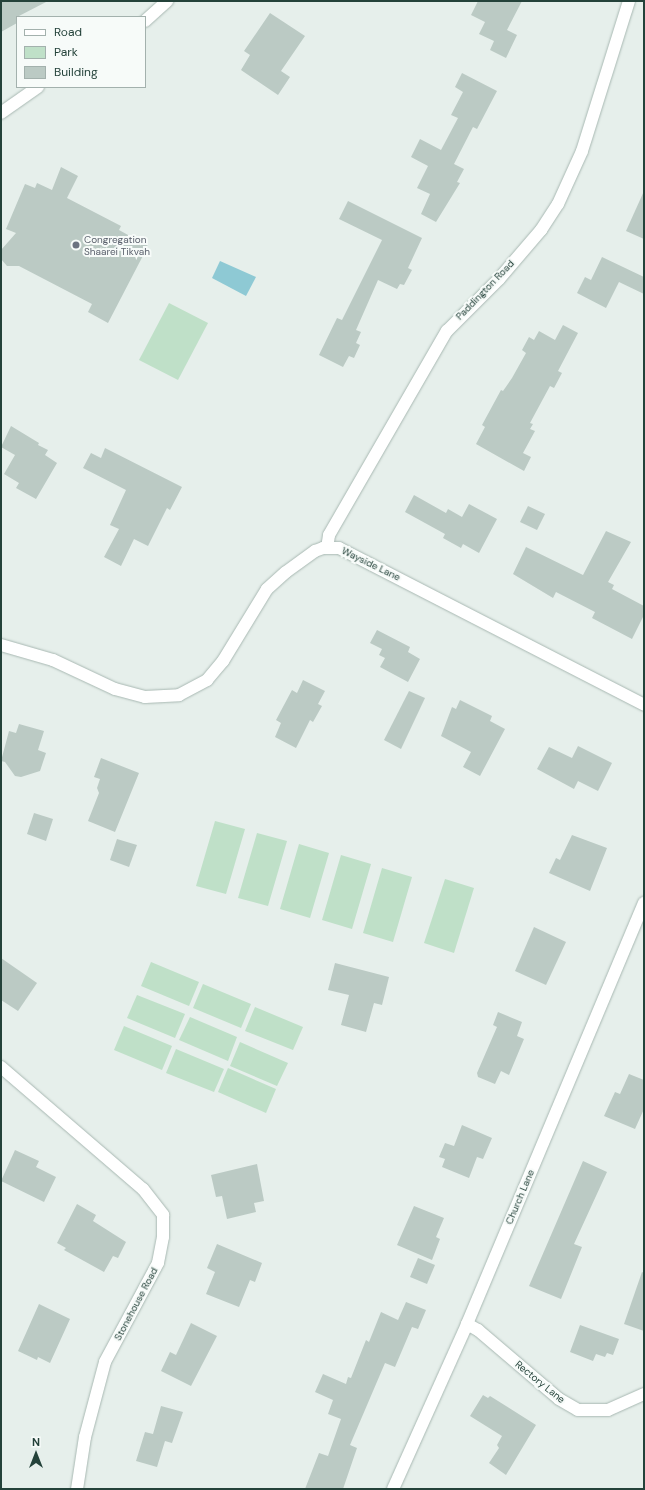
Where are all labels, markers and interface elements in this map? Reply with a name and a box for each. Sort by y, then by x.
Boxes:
legend [16,16,146,88]
text: Road [54,24,82,40]
text: Park [54,44,78,60]
text: Building [54,64,98,80]
place label: Congregation Shaarei Tikvah [84,233,150,256]
marker: Congregation Shaarei Tikvah [71,240,81,250]
street label: Paddington Road [453,258,517,322]
street label: Wayside Lane [340,545,402,583]
street label: Church Lane [503,1168,537,1226]
street label: Stonehouse Road [112,1265,160,1343]
street label: Rectory Lane [513,1358,567,1406]
north arrow [16,1434,56,1474]
text: N [32,1435,40,1449]

